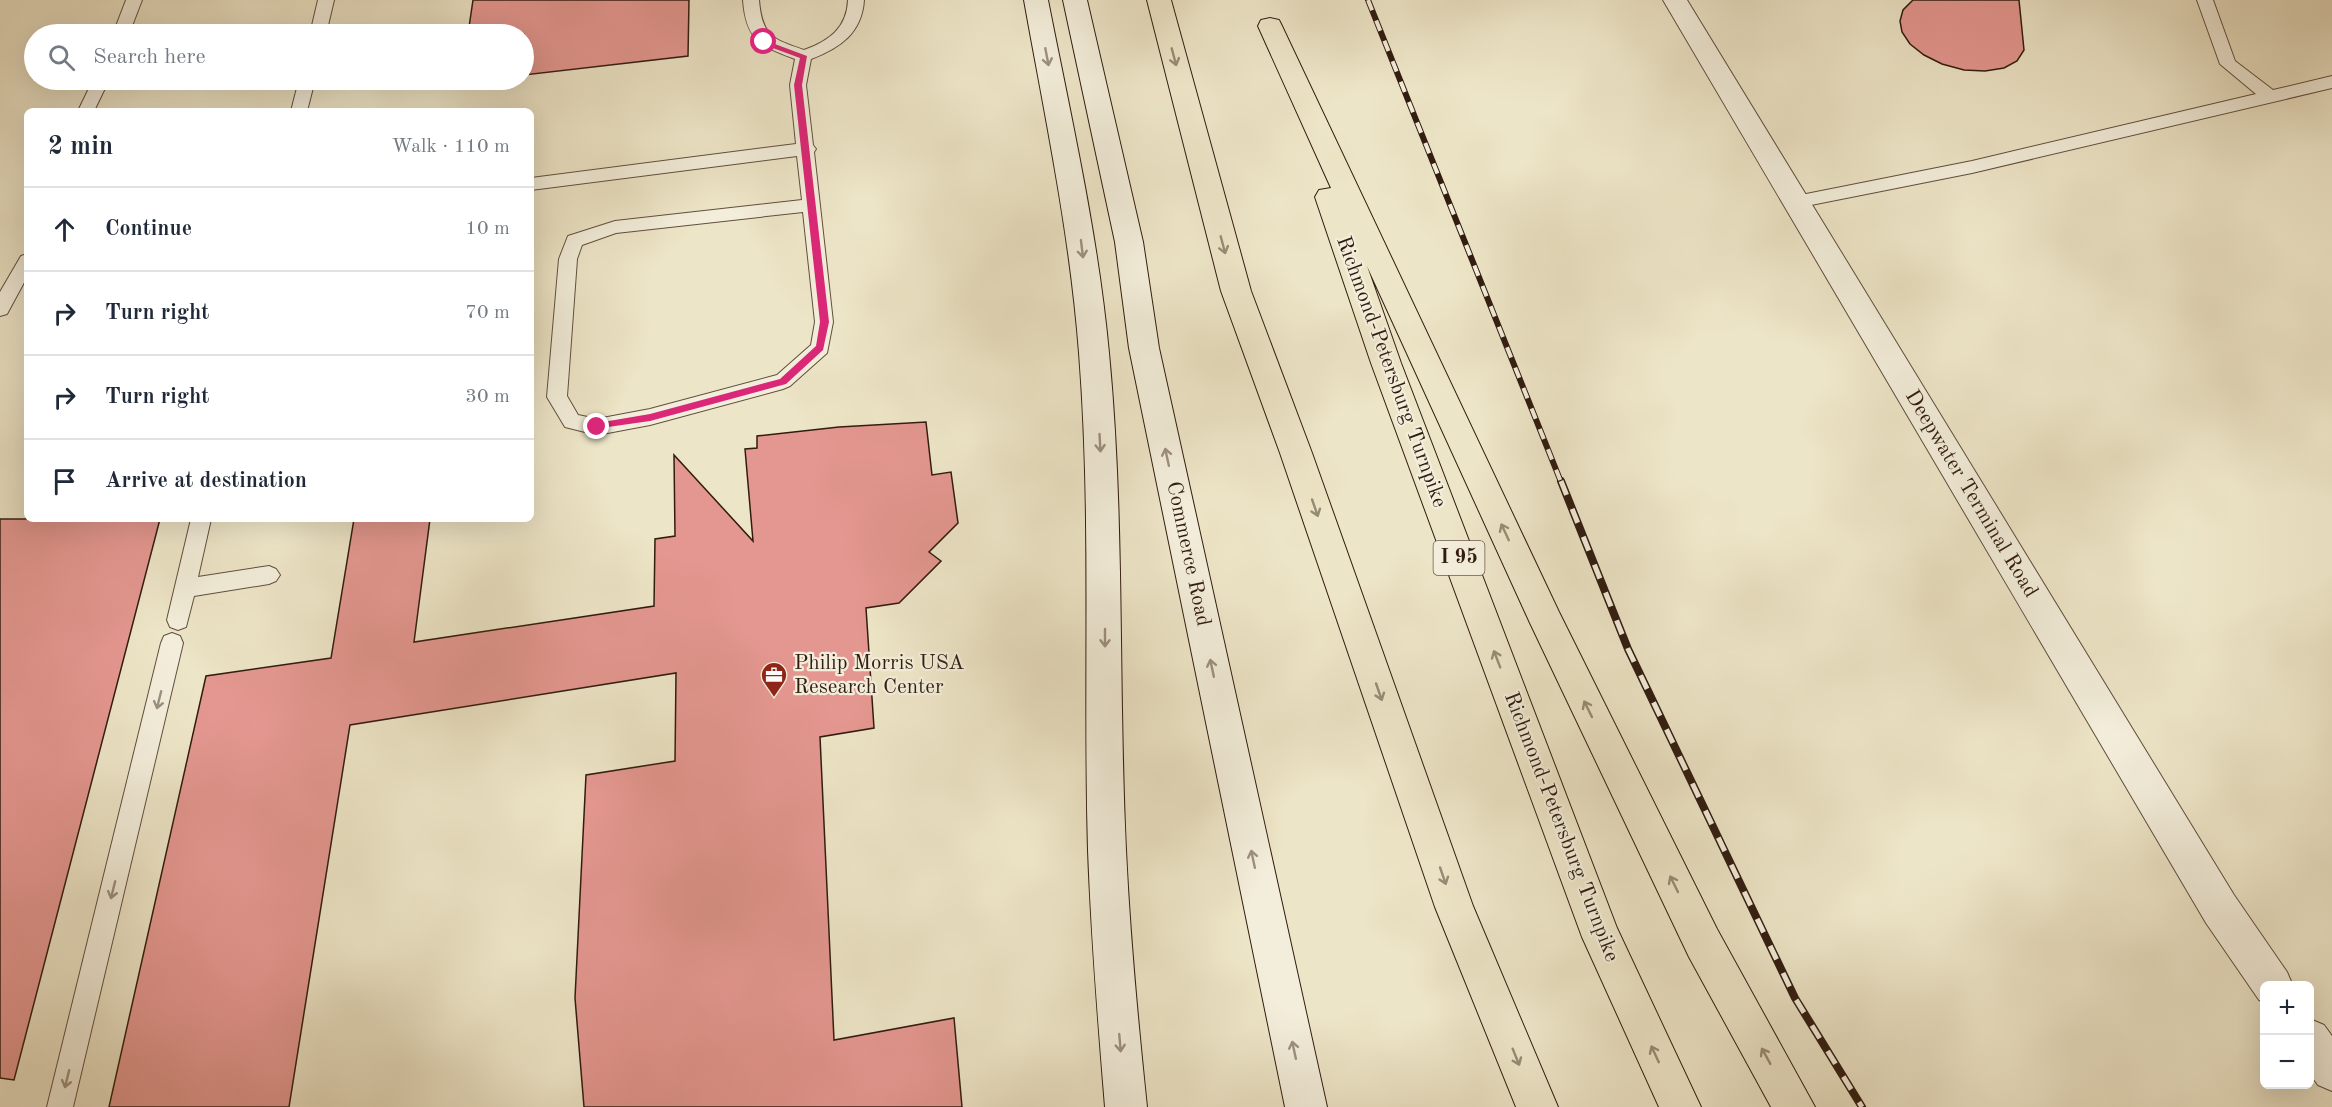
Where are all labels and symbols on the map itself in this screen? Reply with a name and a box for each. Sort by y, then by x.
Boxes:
route start [750,28,776,54]
one-way arrow [1042,47,1053,67]
one-way arrow [1169,47,1180,66]
street label: Richmond-Petersburg Turnpike [1332,234,1450,510]
one-way arrow [1218,235,1230,254]
one-way arrow [1077,239,1088,258]
street label: Deepwater Terminal Road [1901,387,2041,601]
route end [583,413,609,439]
one-way arrow [1094,433,1105,453]
one-way arrow [1161,448,1173,467]
street label: Commerce Road [1162,480,1214,628]
one-way arrow [1311,498,1322,517]
one-way arrow [1498,524,1510,542]
road number: I 95 [1434,541,1484,575]
one-way arrow [1099,628,1111,648]
one-way arrow [1490,650,1501,668]
place label: Philip Morris USA Research Center [794,653,964,698]
one-way arrow [1206,659,1218,678]
office icon: Philip Morris USA Research Center [759,660,789,698]
one-way arrow [1375,682,1386,701]
street label: Richmond-Petersburg Turnpike [1500,689,1622,965]
one-way arrow [152,690,164,709]
one-way arrow [1582,700,1594,718]
one-way arrow [1247,850,1258,869]
one-way arrow [1439,866,1450,885]
one-way arrow [1668,875,1679,893]
one-way arrow [106,880,118,899]
one-way arrow [1115,1032,1126,1052]
one-way arrow [1288,1041,1299,1060]
one-way arrow [1649,1045,1660,1063]
one-way arrow [1511,1047,1522,1066]
one-way arrow [1759,1048,1771,1065]
one-way arrow [60,1069,72,1088]

